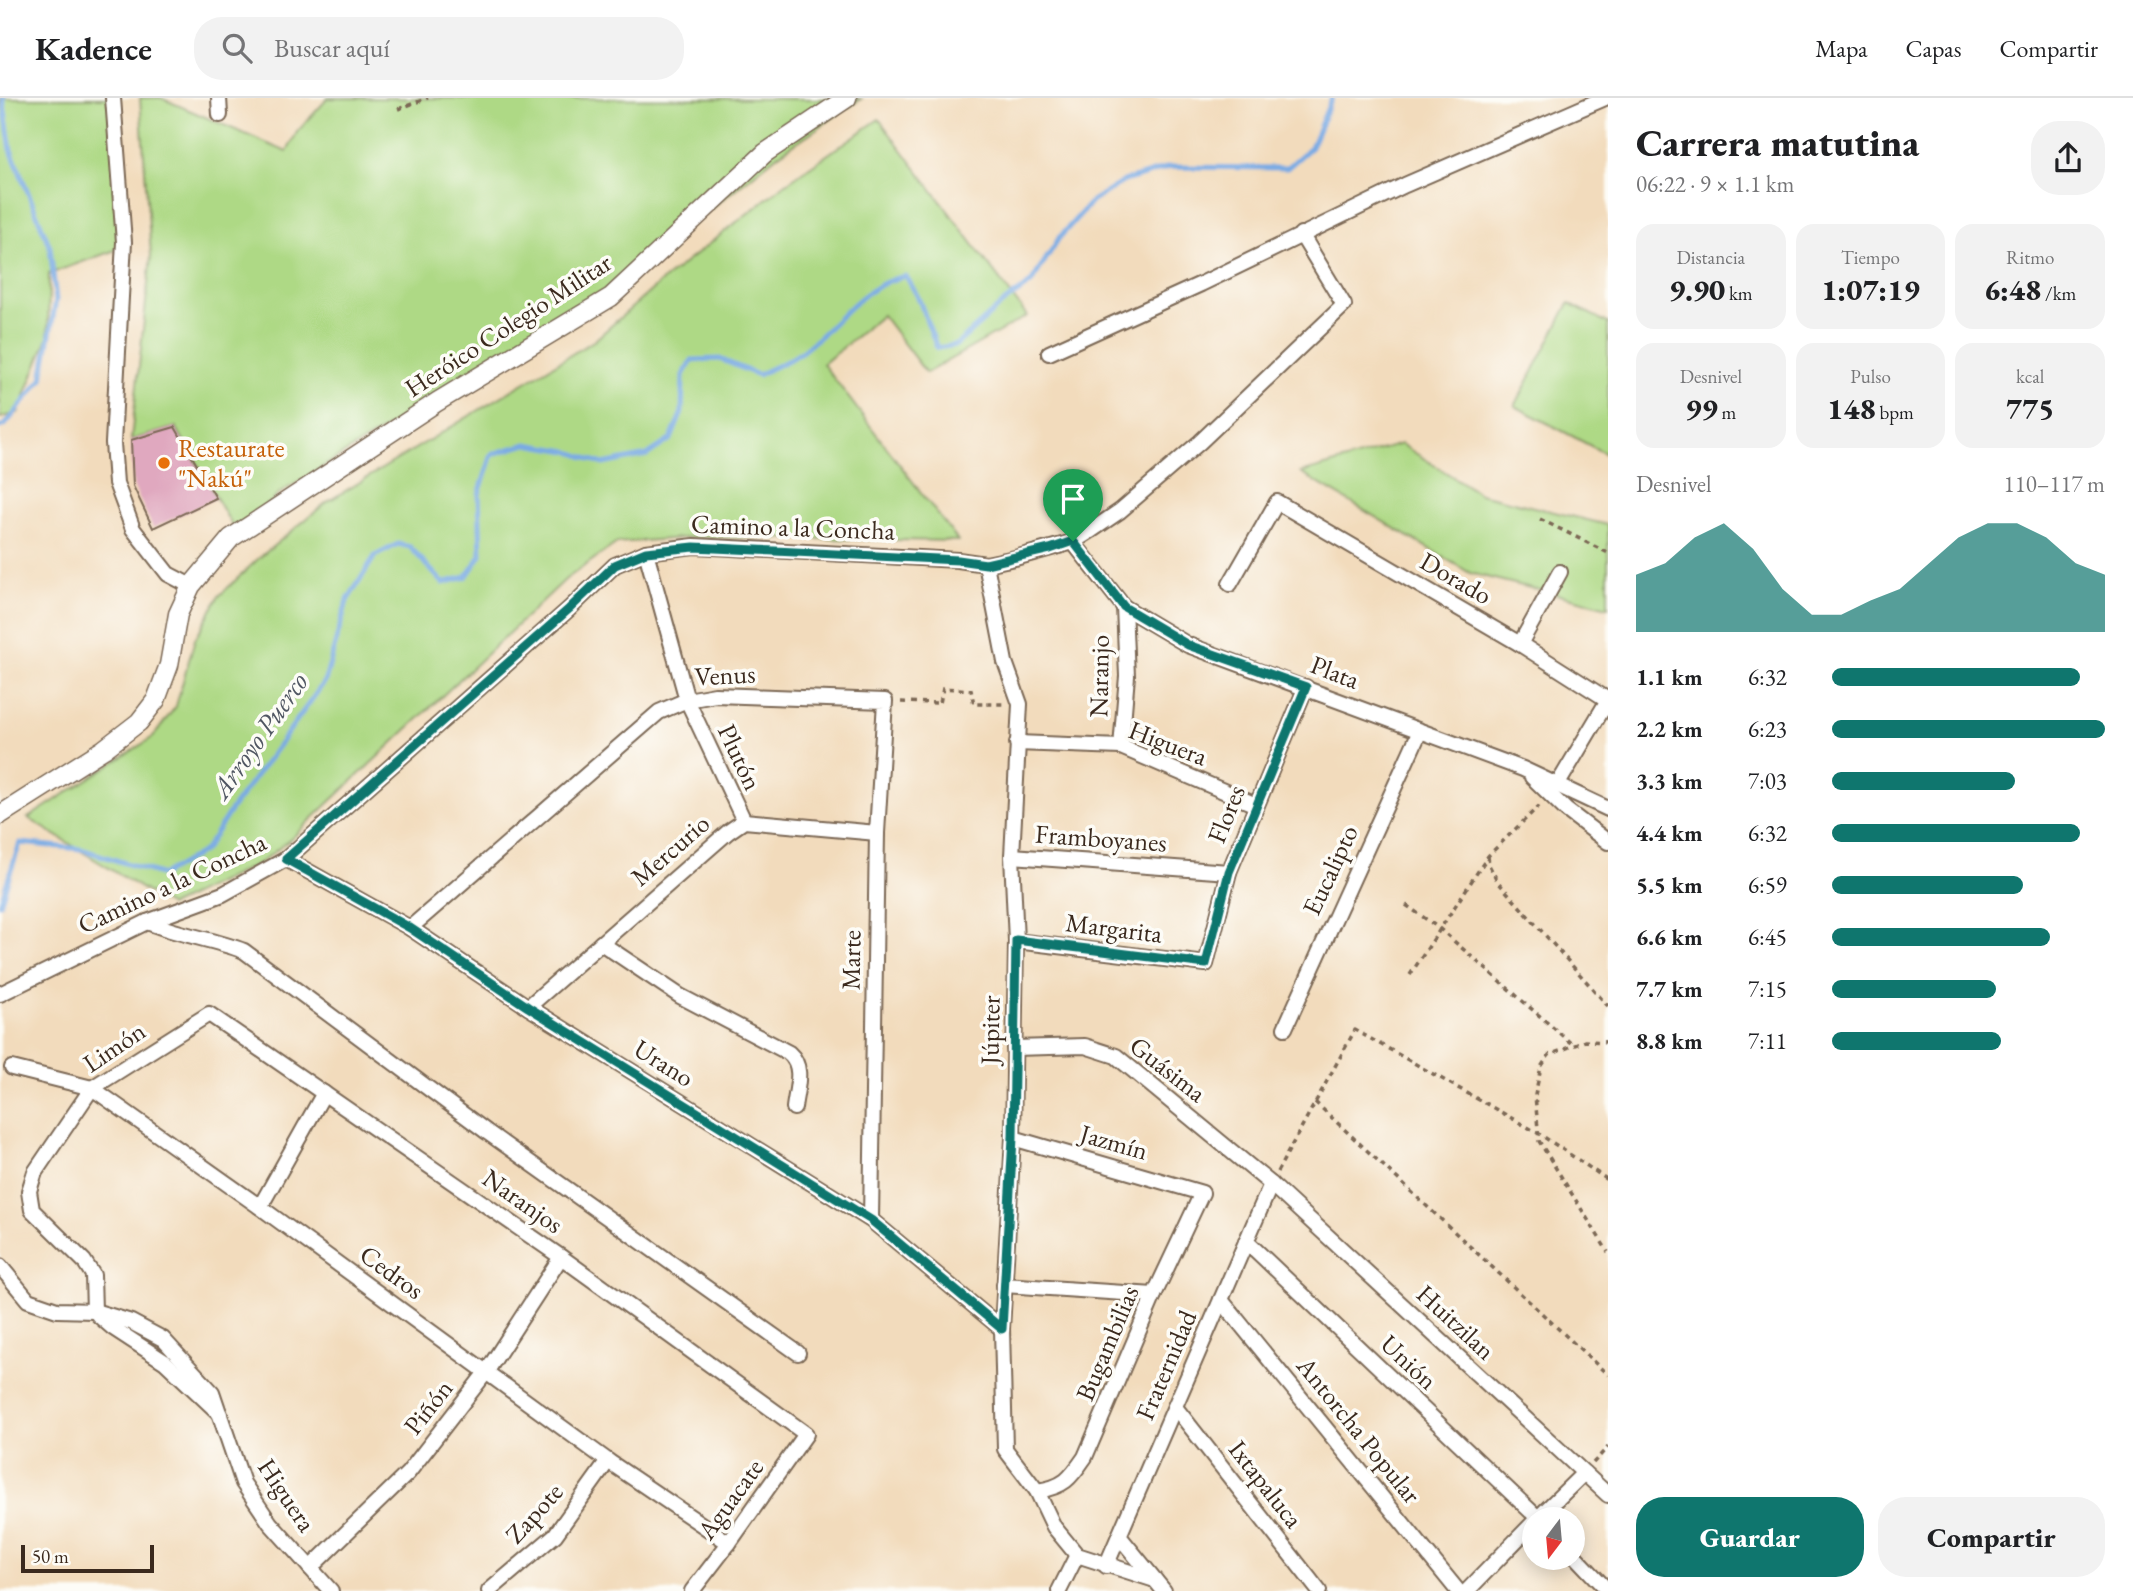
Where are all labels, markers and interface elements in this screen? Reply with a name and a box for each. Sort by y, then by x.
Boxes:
search box [194,17,684,80]
text: Kadence [35,27,152,70]
icon: search [218,29,256,67]
text: Buscar aquí [274,31,390,65]
text: Mapa [1815,33,1867,64]
text: Capas [1905,33,1961,64]
text: Compartir [1999,33,2098,64]
text: Carrera matutina [1636,118,1919,167]
button: share [2031,121,2105,195]
text: 06:22 · 9 × 1.1 km [1636,169,1794,199]
street label: Heróico Colegio Militar [398,245,618,405]
text: Distancia [1676,245,1745,270]
text: Tiempo [1841,245,1900,270]
text: Ritmo [2006,245,2054,270]
text: 9.90 [1669,270,1725,309]
text: 1:07:19 [1821,270,1920,309]
text: 6:48 [1984,270,2041,309]
text: km [1725,281,1753,306]
text: /km [2041,281,2076,306]
text: Desnivel [1680,364,1742,389]
text: Pulso [1850,364,1891,389]
text: kcal [2016,364,2044,389]
text: 99 [1685,389,1718,428]
text: 148 [1827,389,1876,428]
text: 775 [2006,389,2054,428]
text: m [1718,400,1736,425]
text: bpm [1876,400,1914,425]
place label: Restaurate "Nakú" [178,431,285,495]
marker: Restaurate "Nakú" [156,455,172,471]
pin [1043,469,1103,541]
text: Desnivel [1636,469,1712,499]
text: 110–117 m [2004,469,2105,499]
icon: arrive [1054,480,1092,518]
street label: Camino a la Concha [690,506,896,548]
street label: Dorado [1414,544,1498,612]
street label: Naranjo [1081,634,1117,718]
street label: Plata [1306,647,1365,697]
street label: Venus [694,656,756,694]
text: 1.1 km [1636,662,1703,692]
text: 6:32 [1748,662,1787,692]
water label: Arroyo Puerco [201,665,316,807]
street label: Higuera [1124,713,1213,774]
text: 2.2 km [1636,714,1703,744]
text: 6:23 [1748,714,1787,744]
street label: Plutón [710,719,770,796]
text: 3.3 km [1636,766,1703,796]
text: 7:03 [1748,766,1787,796]
street label: Flores [1199,780,1253,848]
street label: Mercurio [623,806,717,894]
street label: Framboyanes [1034,816,1168,860]
text: 4.4 km [1636,818,1703,848]
text: 6:32 [1748,818,1787,848]
street label: Eucalipto [1294,819,1366,921]
street label: Camino a la Concha [72,824,272,942]
text: 5.5 km [1636,870,1703,900]
text: 6:59 [1748,870,1787,900]
street label: Margarita [1064,905,1165,951]
text: 6.6 km [1636,922,1703,952]
text: 6:45 [1748,922,1787,952]
street label: Marte [833,930,869,990]
text: 7.7 km [1636,974,1703,1004]
text: 7:15 [1748,974,1787,1004]
street label: Júpiter [972,995,1008,1067]
street label: Limón [76,1014,152,1080]
text: 8.8 km [1636,1026,1703,1056]
text: 7:11 [1748,1026,1787,1056]
street label: Guásima [1123,1028,1214,1110]
street label: Urano [627,1031,701,1095]
street label: Jazmín [1074,1116,1152,1168]
street label: Naranjos [476,1161,570,1241]
street label: Cedros [353,1237,431,1307]
street label: Huitzilan [1409,1277,1503,1367]
street label: Bugambilias [1068,1280,1146,1406]
street label: Fraternidad [1128,1304,1205,1425]
street label: Unión [1373,1327,1445,1397]
street label: Antorcha Popular [1289,1349,1429,1511]
street label: Piñón [396,1372,460,1442]
street label: Ixtapaluca [1221,1433,1311,1535]
street label: Higuera [250,1452,324,1539]
street label: Aguacate [689,1452,771,1547]
street label: Zapote [498,1475,570,1551]
button: Guardar [1636,1497,1864,1577]
button: Compartir [1878,1497,2105,1577]
north arrow [1522,1507,1586,1570]
map controls [1522,1507,1585,1570]
scale bar [21,1542,154,1574]
text: 50 m [32,1544,69,1569]

